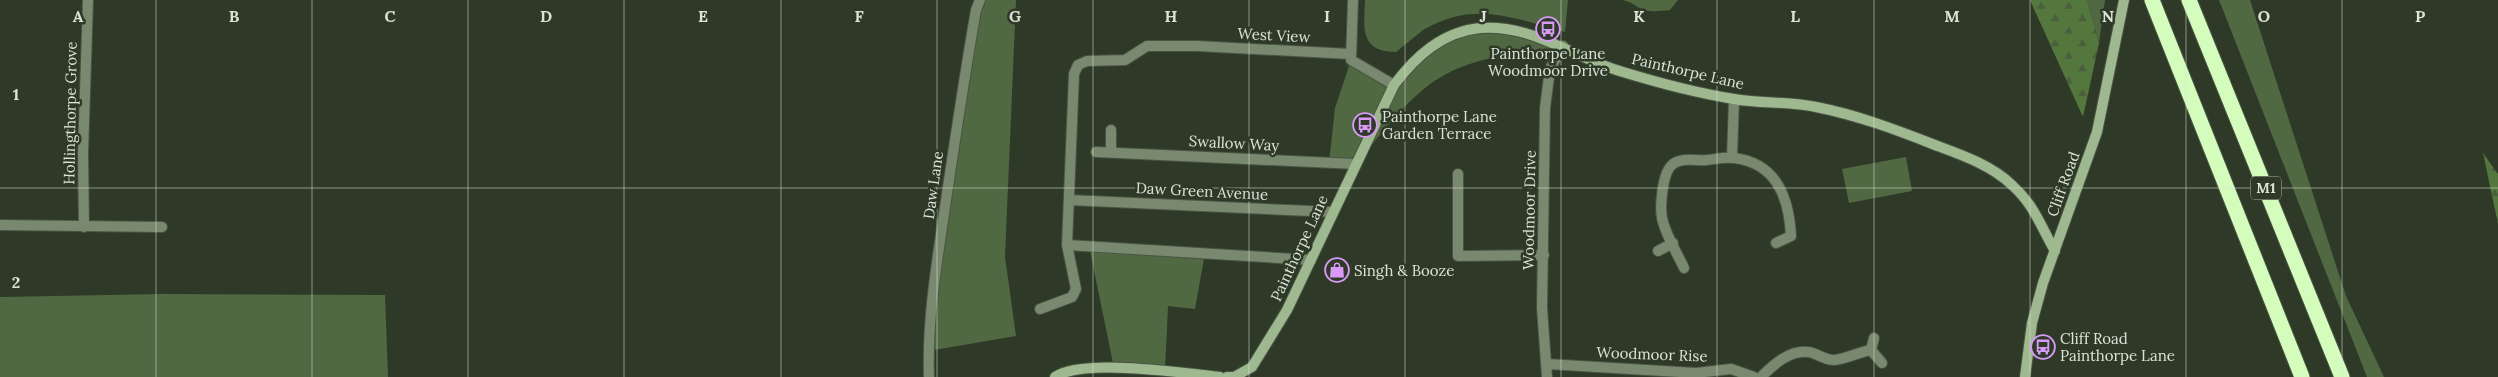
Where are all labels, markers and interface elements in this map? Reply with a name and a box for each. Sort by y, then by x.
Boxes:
text: A [73,6,84,26]
text: B [229,6,240,26]
text: C [384,6,396,26]
text: D [540,6,552,26]
text: E [698,6,708,26]
text: F [854,6,864,26]
text: G [1009,6,1021,26]
text: H [1165,6,1178,26]
text: I [1324,6,1330,26]
text: J [1479,6,1487,26]
text: K [1633,6,1645,26]
text: L [1790,6,1800,26]
text: M [1944,6,1960,26]
text: N [2102,6,2114,26]
text: O [2258,6,2270,26]
text: P [2415,6,2425,26]
bus stop icon: Painthorpe Lane Woodmoor Drive [1535,16,1561,42]
street label: West View [1237,24,1311,46]
street label: Hollingthorpe Grove [59,41,81,185]
place label: Painthorpe Lane Woodmoor Drive [1488,44,1608,80]
street label: Painthorpe Lane [1630,49,1746,93]
text: 1 [13,84,19,104]
place label: Painthorpe Lane Garden Terrace [1382,107,1497,143]
bus stop icon: Painthorpe Lane Garden Terrace [1352,112,1378,138]
street label: Swallow Way [1188,131,1280,155]
street label: Cliff Road [2042,149,2084,219]
street label: Daw Lane [919,150,947,220]
street label: Woodmoor Drive [1518,150,1540,270]
road number: M1 [2251,177,2281,200]
street label: Daw Green Avenue [1135,178,1269,204]
street label: Painthorpe Lane [1266,192,1332,304]
shop icon: Singh & Booze [1324,257,1350,283]
place label: Singh & Booze [1354,261,1454,280]
text: 2 [12,272,20,292]
place label: Cliff Road Painthorpe Lane [2060,329,2175,365]
bus stop icon: Cliff Road Painthorpe Lane [2030,334,2056,360]
street label: Woodmoor Rise [1596,343,1708,365]

